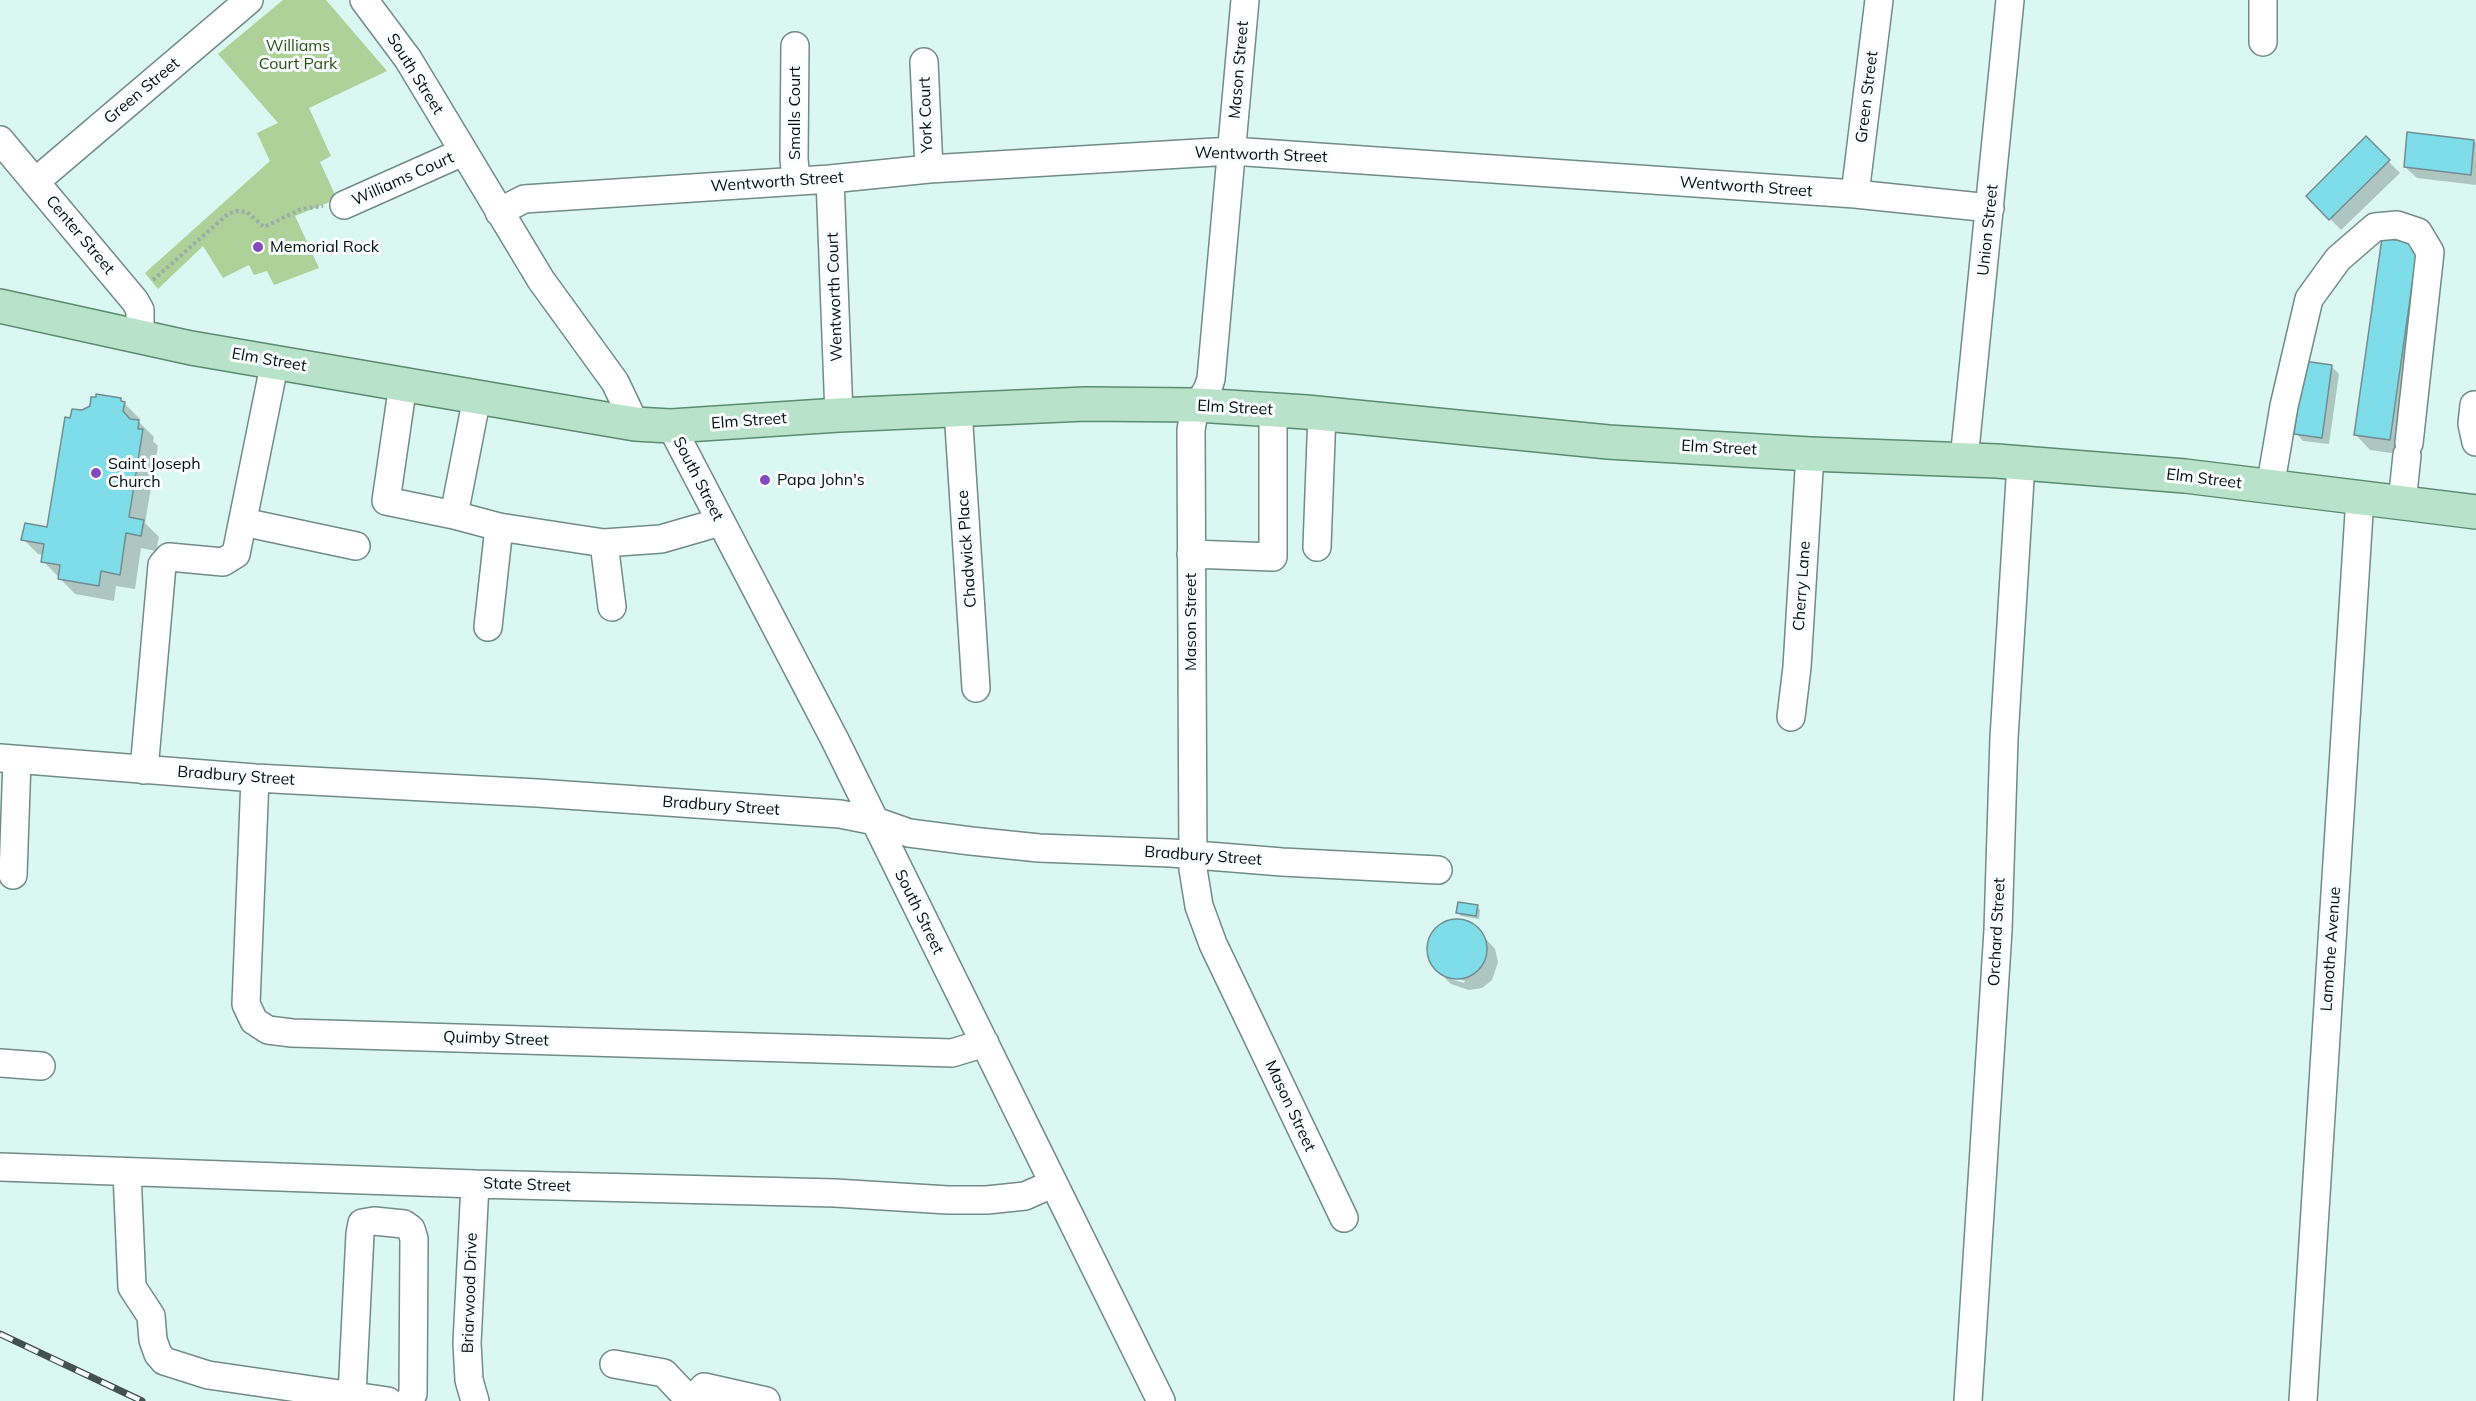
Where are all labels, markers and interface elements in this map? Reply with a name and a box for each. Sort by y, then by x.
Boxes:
street label: Mason Street [1225,20,1253,120]
street label: South Street [383,30,447,118]
park label: Williams Court Park [259,36,337,74]
street label: Green Street [1852,50,1882,144]
street label: Green Street [100,54,184,128]
street label: Smalls Court [785,66,805,160]
street label: York Court [915,76,937,154]
street label: Wentworth Street [1194,143,1328,167]
street label: Williams Court [349,148,457,210]
street label: Wentworth Street [710,168,844,196]
street label: Wentworth Street [1679,173,1813,201]
street label: Union Street [1974,183,2002,277]
street label: Center Street [41,192,119,278]
street label: Wentworth Court [823,232,847,362]
place label: Memorial Rock [270,237,379,257]
marker: Memorial Rock [251,240,265,254]
street label: Elm Street [230,344,308,376]
street label: Elm Street [1197,396,1273,420]
street label: Elm Street [711,409,787,433]
street label: South Street [669,434,727,524]
street label: Elm Street [1681,436,1757,460]
place label: Saint Joseph Church [108,454,201,492]
street label: Elm Street [2165,465,2243,493]
marker: Saint Joseph Church [89,466,103,480]
place label: Papa John's [777,470,865,490]
marker: Papa John's [758,473,772,487]
street label: Chadwick Place [953,490,981,608]
street label: Cherry Lane [1789,540,1815,632]
street label: Mason Street [1181,573,1201,671]
street label: Bradbury Street [177,762,295,790]
street label: Bradbury Street [662,792,780,820]
street label: Bradbury Street [1144,842,1262,870]
street label: South Street [890,867,948,957]
street label: Orchard Street [1985,877,2009,987]
street label: Lamothe Avenue [2317,886,2345,1012]
street label: Quimby Street [443,1028,549,1050]
street label: Mason Street [1261,1057,1319,1155]
street label: State Street [483,1174,571,1196]
street label: Briarwood Drive [458,1232,482,1354]

